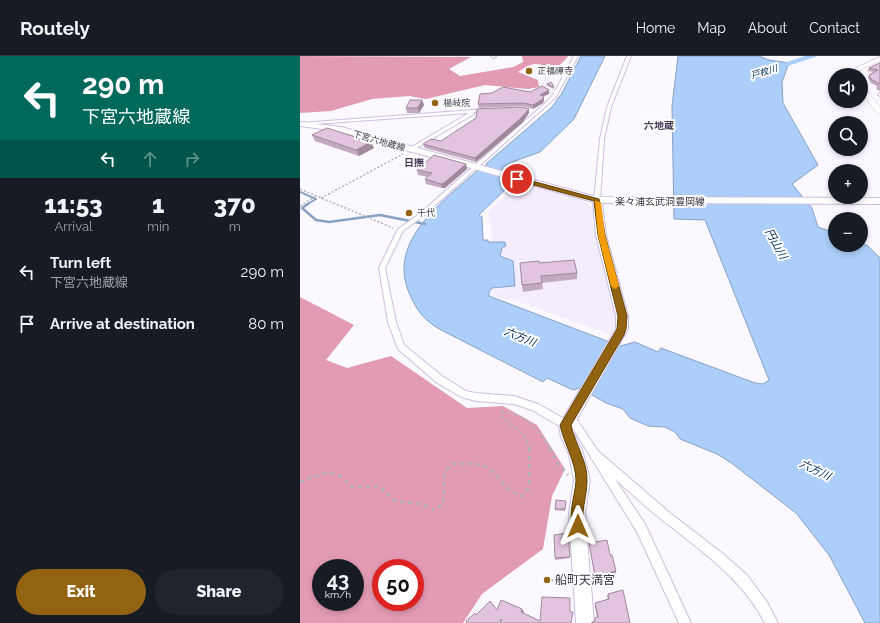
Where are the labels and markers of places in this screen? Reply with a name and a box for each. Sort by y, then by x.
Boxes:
marker: 正福禪寺 [524,66,534,76]
place label: 正福禪寺 [537,66,573,76]
marker: 楊岐院 [430,98,440,108]
place label: 楊岐院 [443,98,470,108]
pin [500,162,534,196]
place label: 千代 [417,207,435,218]
marker: 千代 [404,208,414,218]
place label: 船町天満宮 [555,573,615,587]
marker: 船町天満宮 [542,575,552,585]

